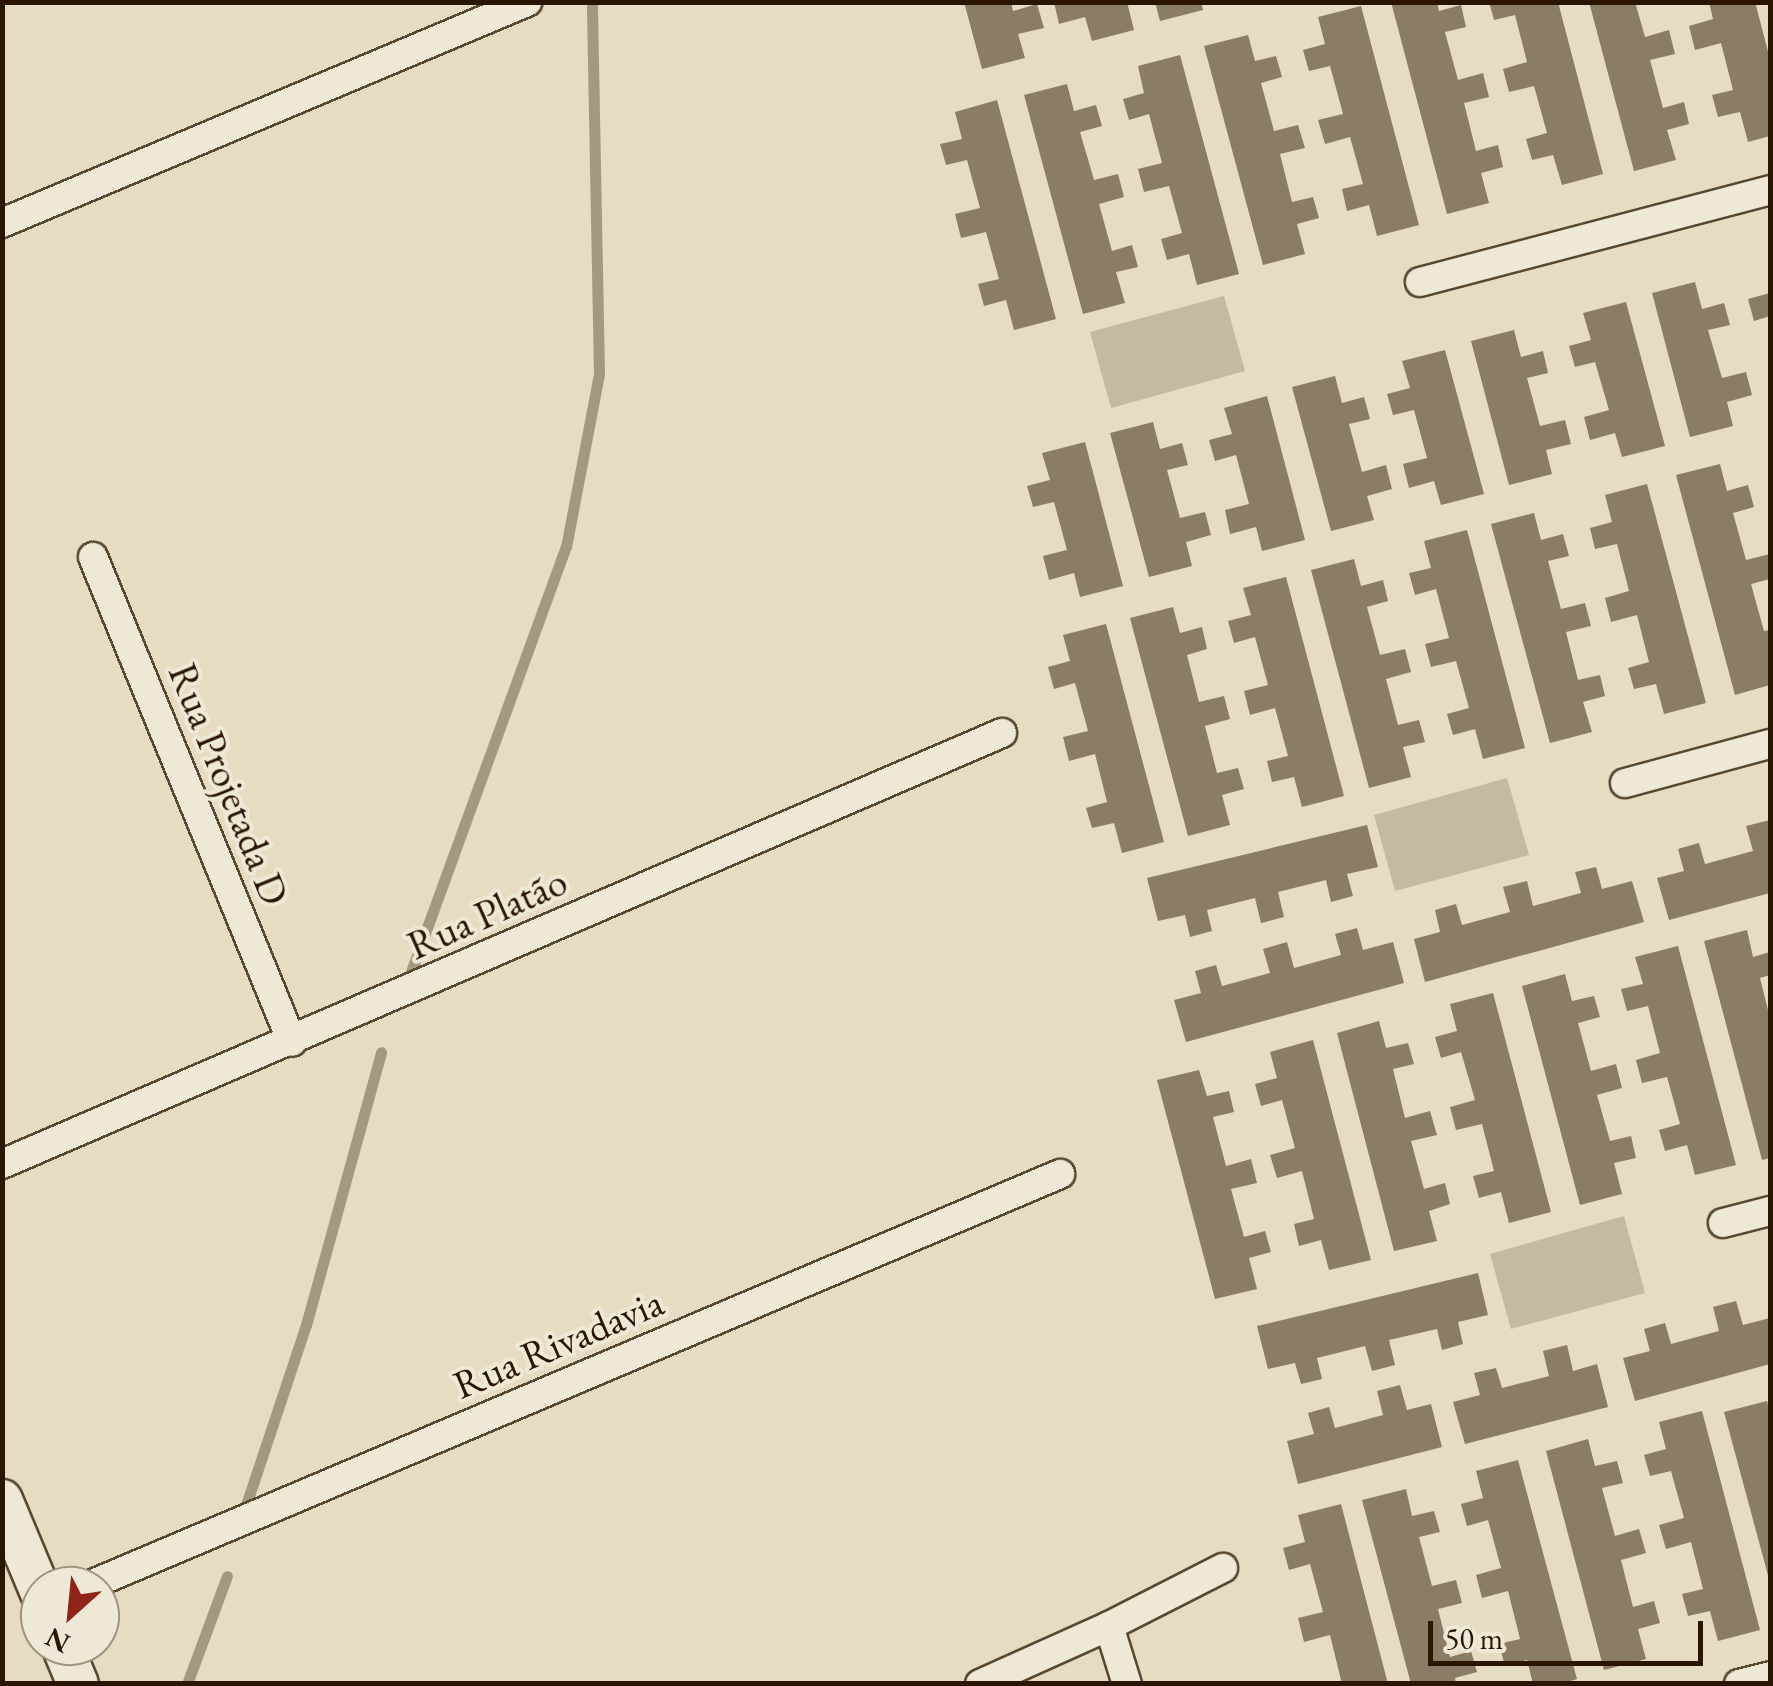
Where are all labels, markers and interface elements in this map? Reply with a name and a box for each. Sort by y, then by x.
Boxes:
street label: Rua Projetada D [159,656,299,912]
street label: Rua Platão [400,857,574,969]
street label: Rua Rivadavia [446,1277,670,1409]
north arrow [20,1566,120,1666]
scale bar [1433,1601,1708,1663]
text: 50 m [1445,1619,1503,1658]
text: N [39,1620,76,1662]

